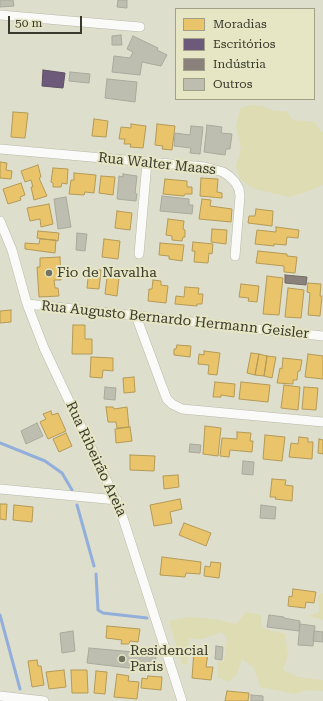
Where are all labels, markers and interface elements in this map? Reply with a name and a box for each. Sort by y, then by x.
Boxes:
scale bar [10,8,84,34]
legend [175,8,315,100]
text: 50 m [15,16,42,30]
text: Moradias [213,17,267,31]
text: Escritórios [213,37,275,51]
text: Indústria [213,57,266,71]
text: Outros [213,77,252,91]
street label: Rua Walter Maass [97,149,217,179]
place label: Fio de Navalha [57,265,157,281]
marker: Fio de Navalha [44,268,54,278]
street label: Rua Augusto Bernardo Hermann Geisler [40,298,310,342]
street label: Rua Ribeirão Areia [62,399,130,519]
place label: Residencial Paris [130,643,208,676]
marker: Residencial Paris [117,654,127,664]

